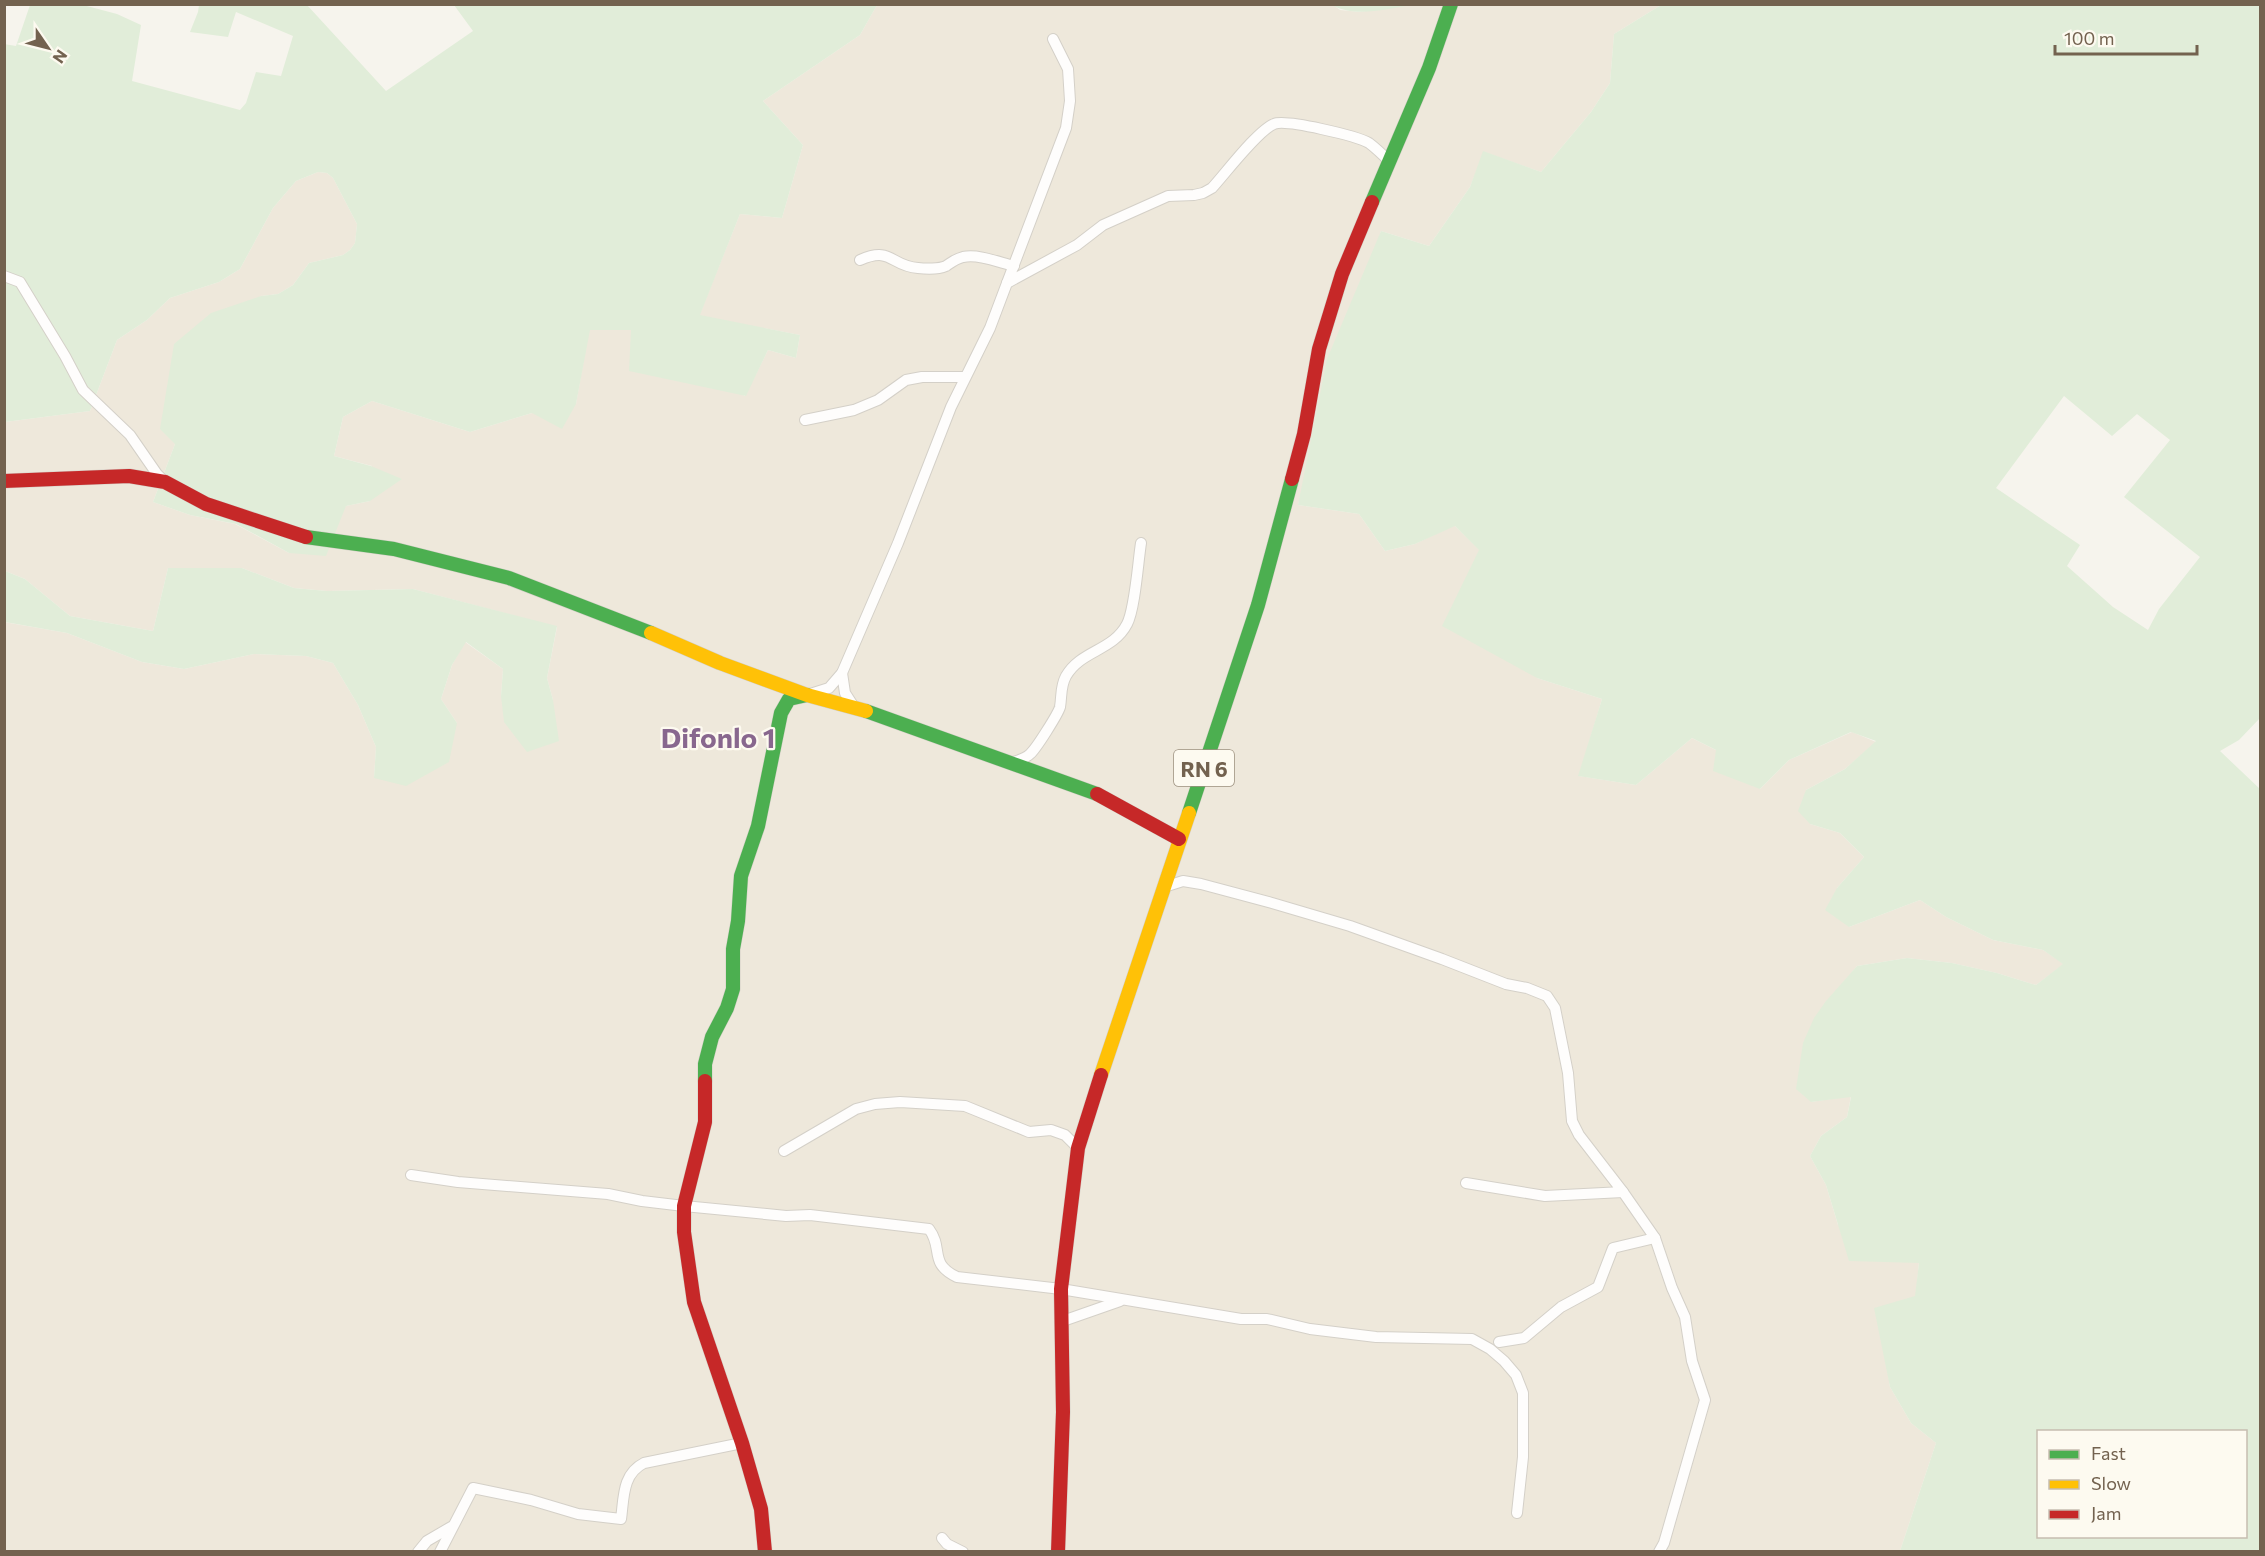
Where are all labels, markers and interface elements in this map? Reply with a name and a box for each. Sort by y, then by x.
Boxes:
north arrow [18,18,78,78]
scale bar [2055,18,2198,56]
text: 100 m [2064,27,2114,49]
text: N [49,47,72,67]
district label: Difonlo 1 [661,720,775,754]
road number: RN 6 [1174,750,1234,786]
legend [2037,1430,2247,1538]
text: Fast [2091,1442,2126,1464]
text: Slow [2091,1472,2131,1494]
text: Jam [2091,1502,2121,1524]

